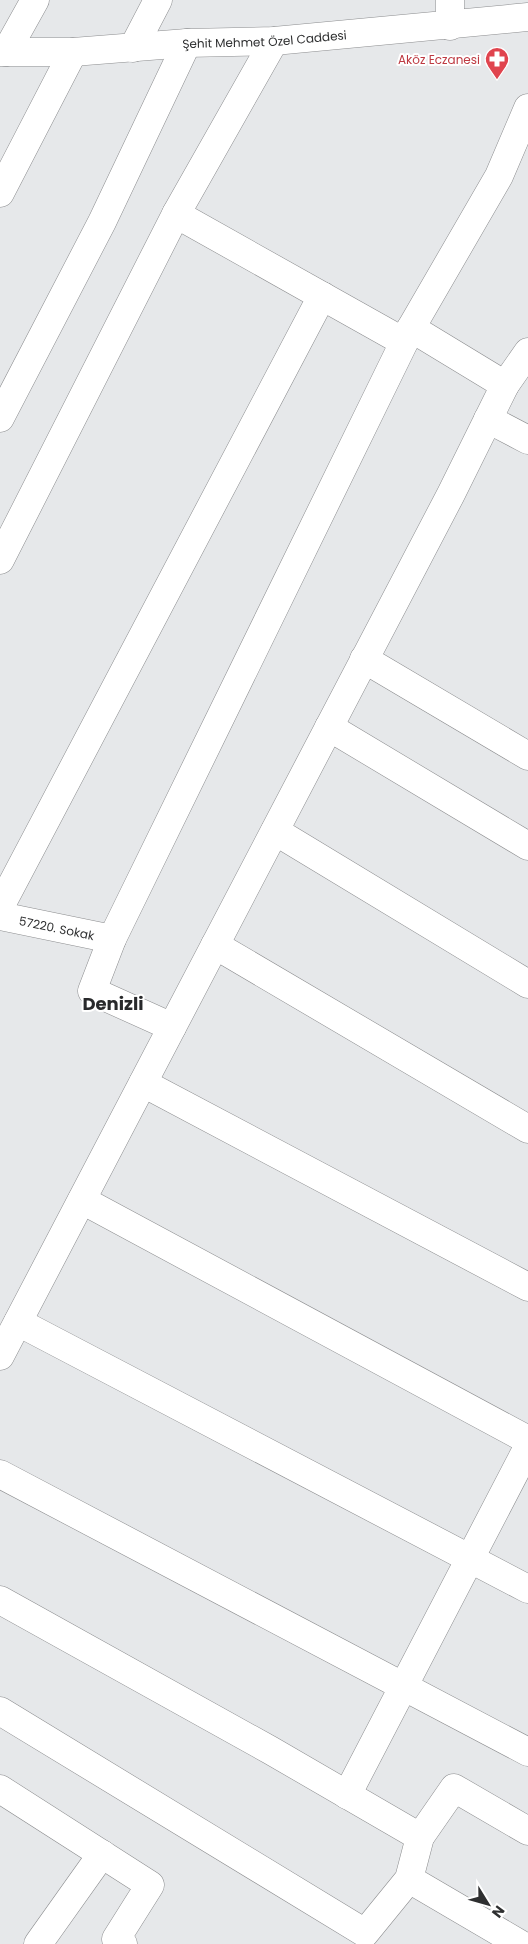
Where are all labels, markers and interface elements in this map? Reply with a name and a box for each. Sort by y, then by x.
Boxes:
street label: Şehit Mehmet Özel Caddesi [182,26,347,52]
pharmacy icon: Aköz Eczanesi [484,46,510,80]
place label: Aköz Eczanesi [398,51,480,68]
street label: 57220. Sokak [18,912,97,944]
district label: Denizli [82,991,144,1016]
north arrow [463,1879,513,1929]
text: N [487,1902,510,1922]

